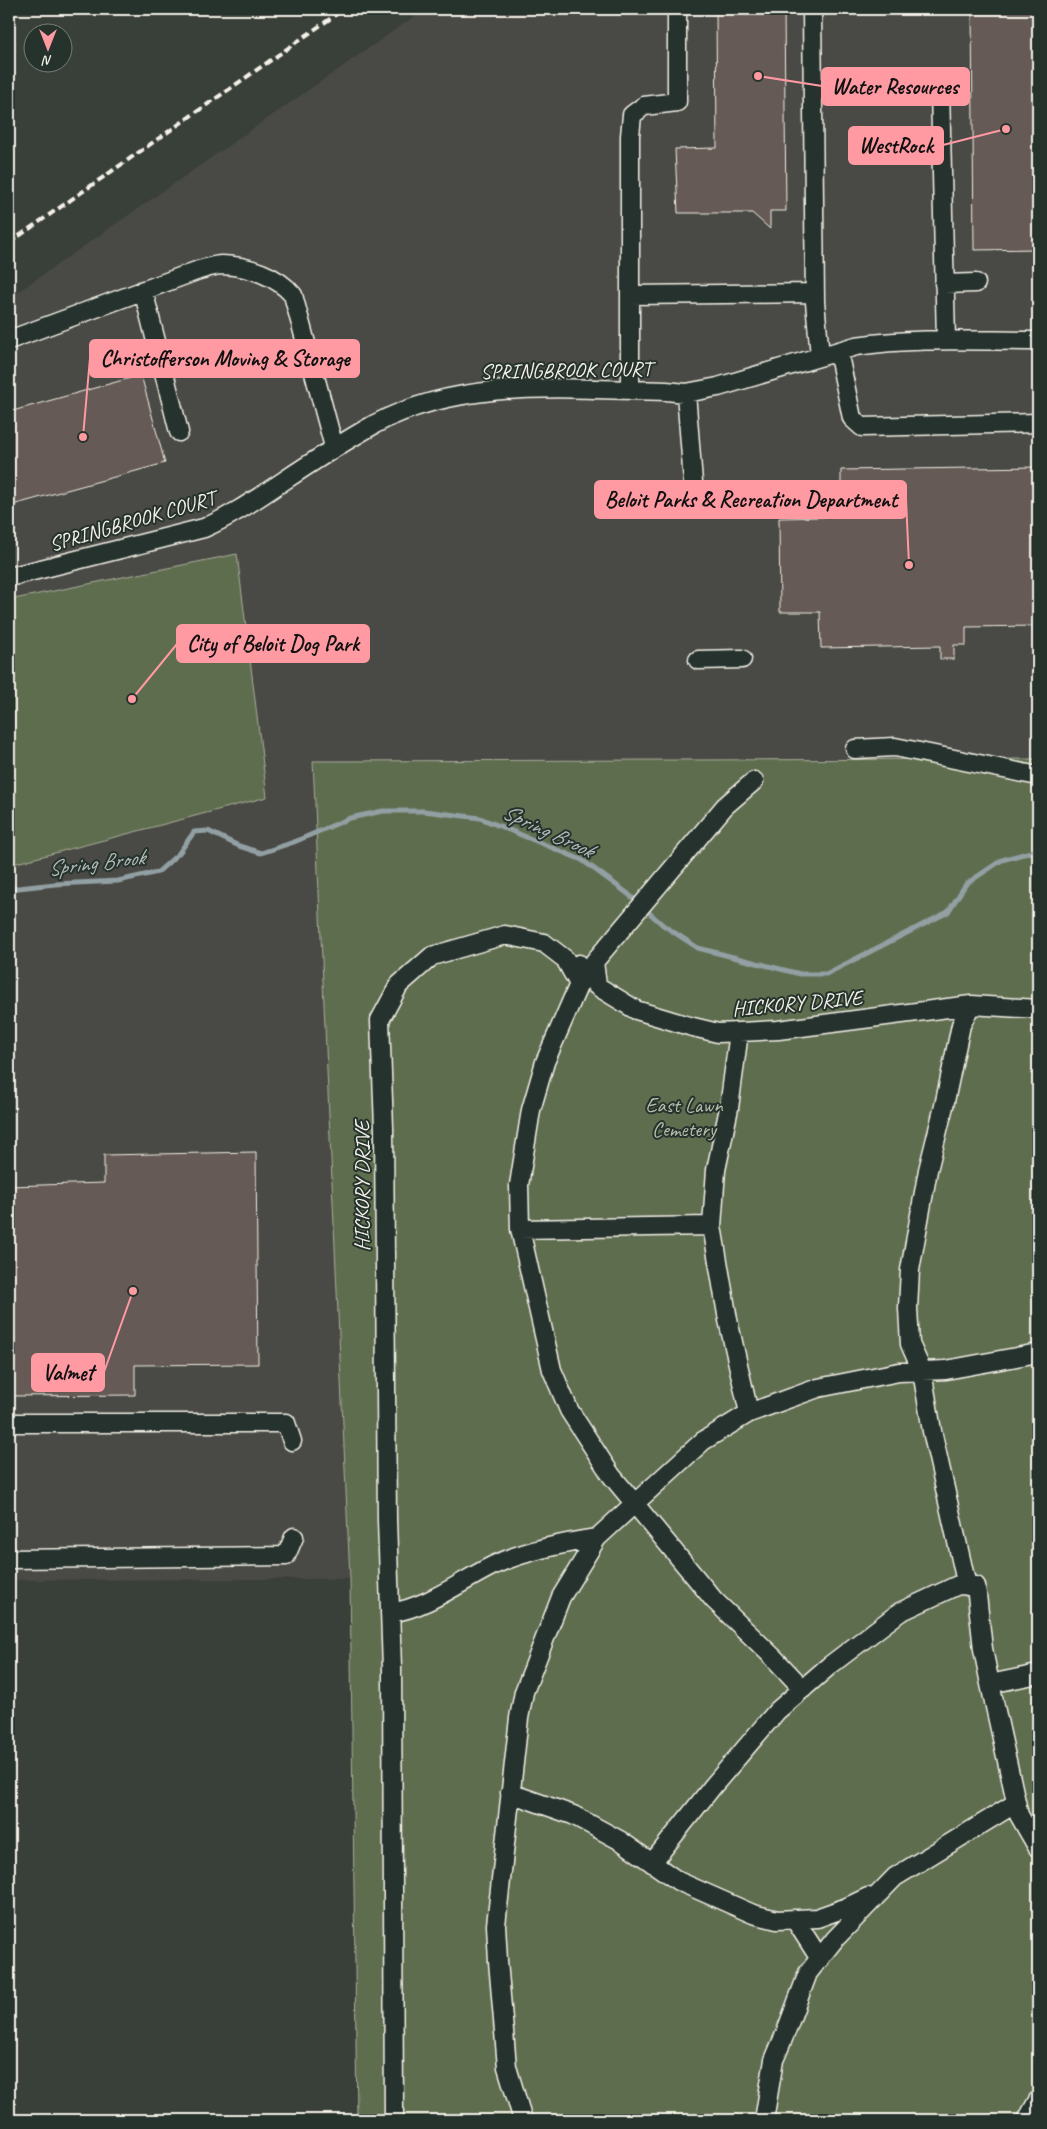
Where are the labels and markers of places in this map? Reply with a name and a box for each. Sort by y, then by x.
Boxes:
callout: Water Resources [822,68,969,105]
callout: WestRock [849,127,943,164]
callout: Christofferson Moving & Storage [90,340,359,377]
callout: Beloit Parks & Recreation Department [595,481,906,518]
callout: City of Beloit Dog Park [177,625,369,662]
callout: Valmet [32,1354,104,1391]

